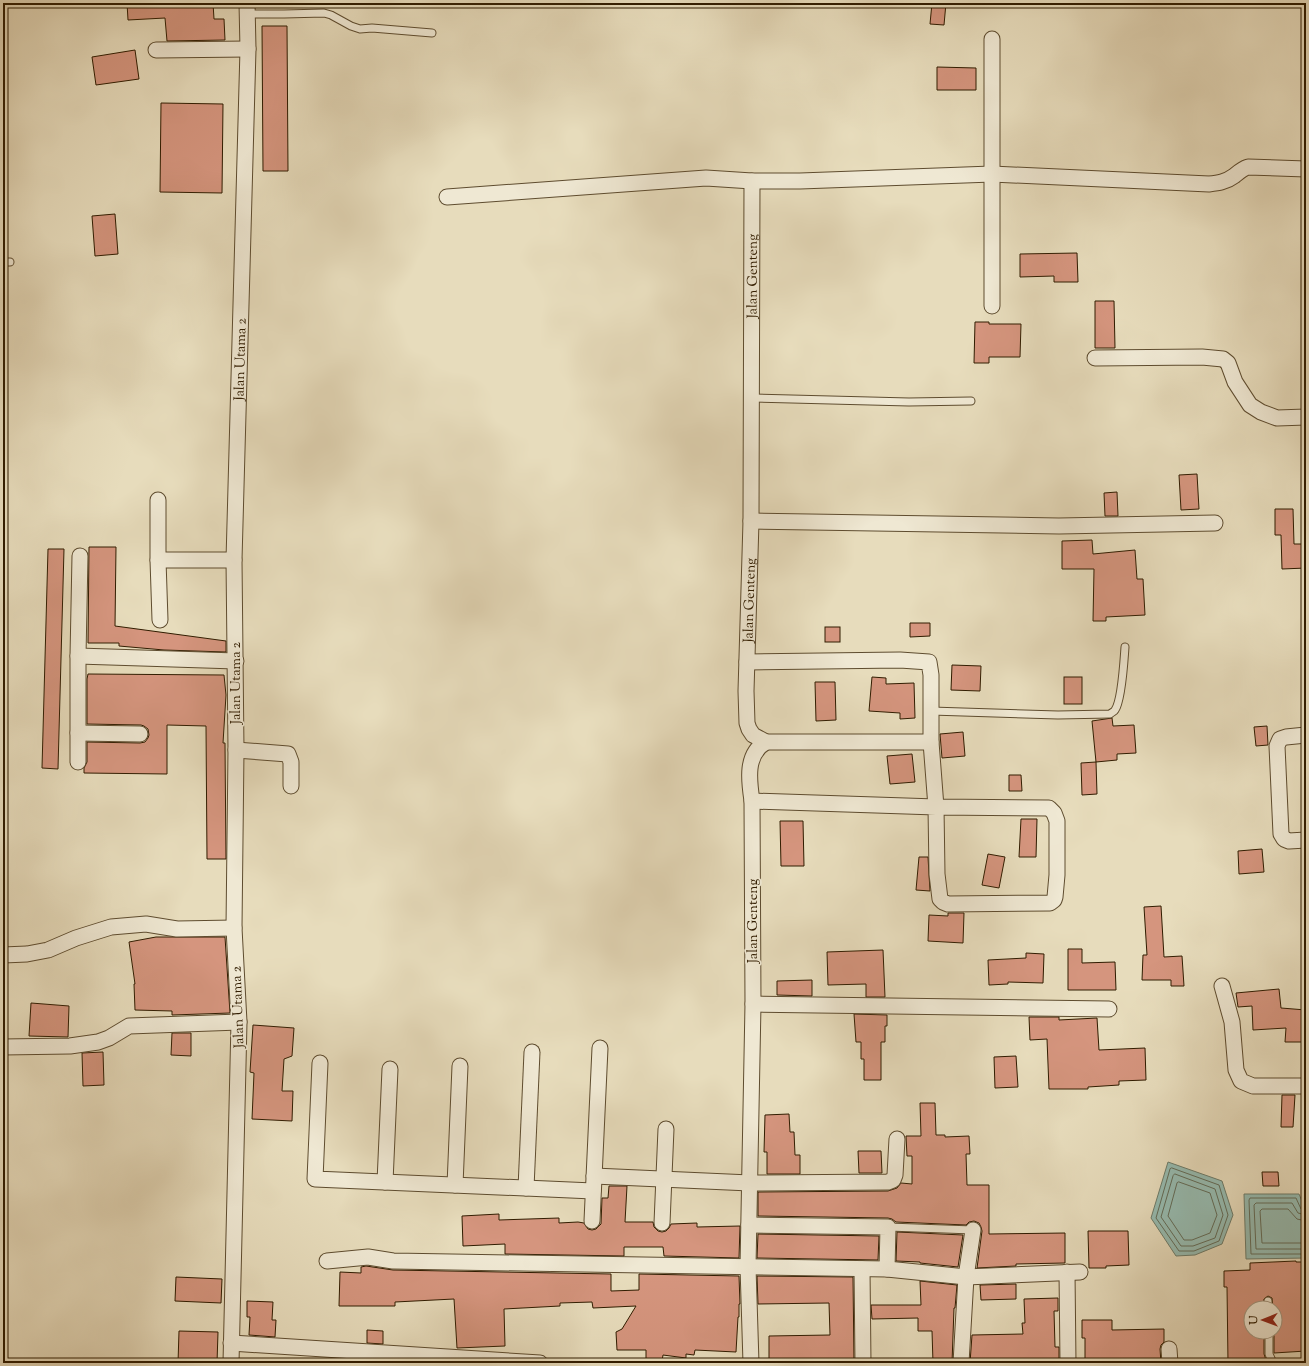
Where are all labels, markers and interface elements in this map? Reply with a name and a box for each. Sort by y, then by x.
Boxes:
street label: Jalan Genteng [744,234,764,320]
street label: Jalan Utama 2 [230,317,253,402]
street label: Jalan Genteng [739,558,762,644]
street label: Jalan Utama 2 [227,641,247,725]
street label: Jalan Genteng [744,879,764,964]
street label: Jalan Utama 2 [228,965,250,1049]
north arrow [1243,1300,1283,1340]
text: U [1246,1316,1262,1326]

